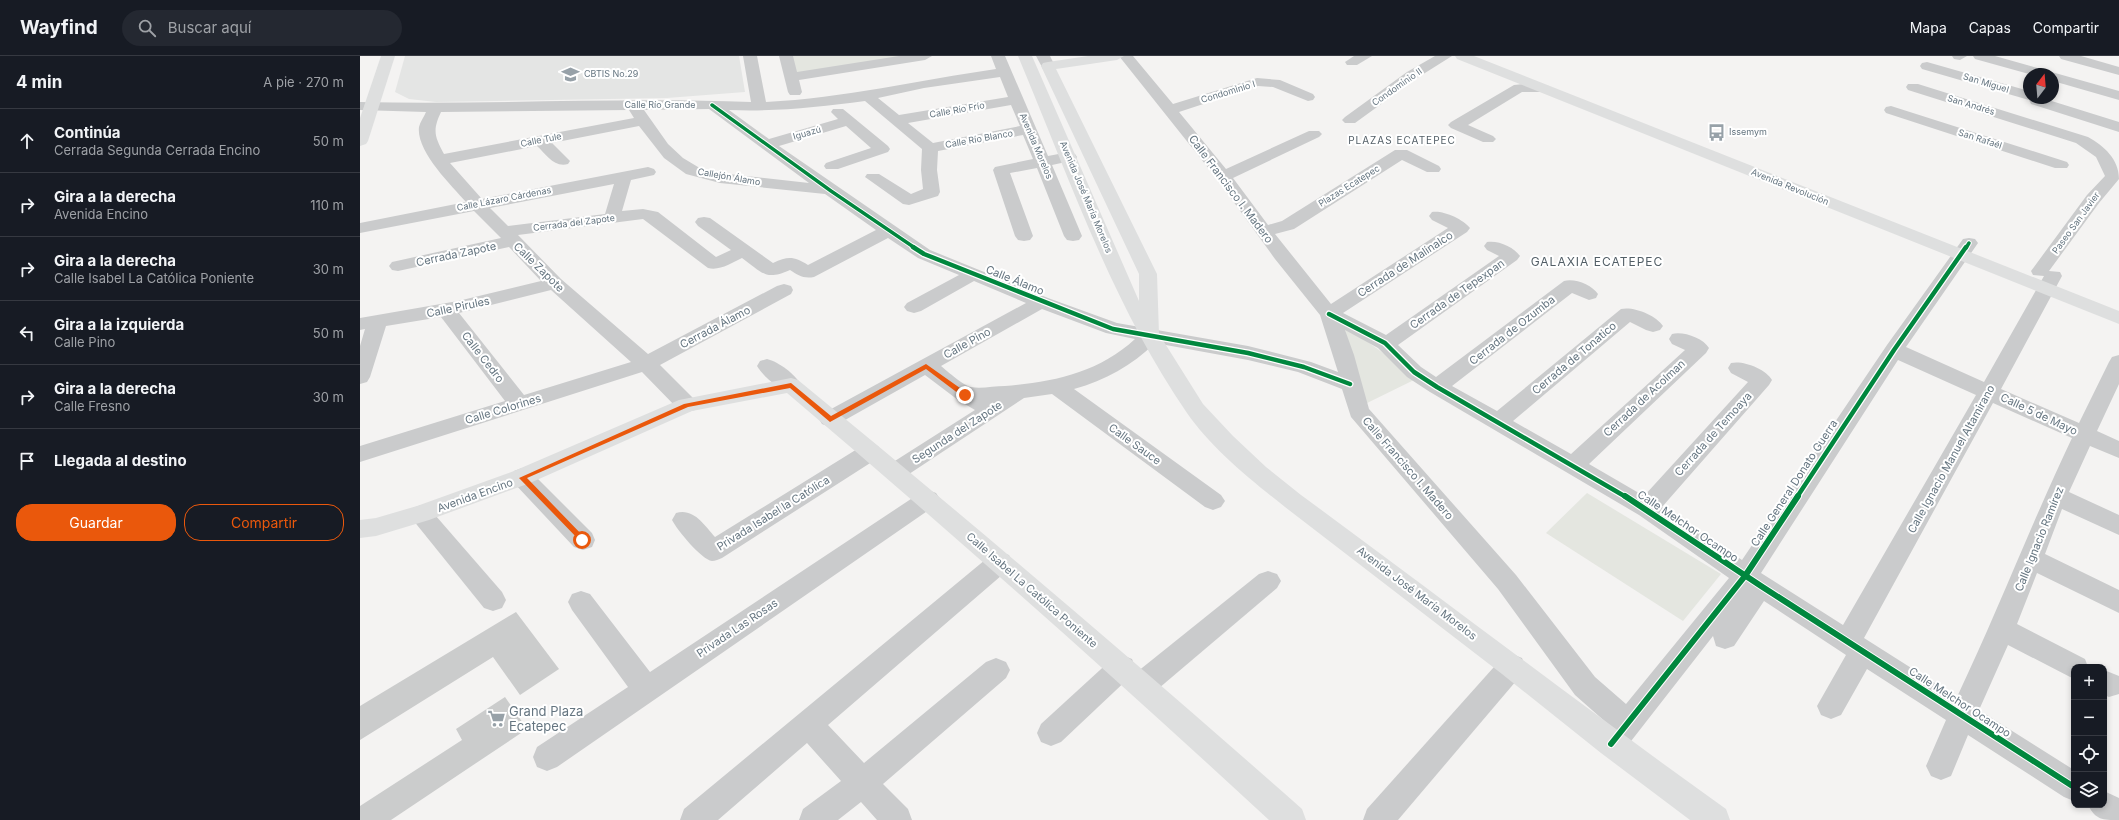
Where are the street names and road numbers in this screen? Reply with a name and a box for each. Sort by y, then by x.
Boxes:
street label: Condominio II [1370,65,1424,108]
street label: San Miguel [1962,70,2010,95]
street label: Condominio I [1199,78,1256,105]
street label: San Andrés [1946,92,1996,117]
street label: Calle Río Grande [625,99,695,110]
street label: Calle Río Frío [928,99,985,120]
street label: Avenida Morelos [1018,111,1055,181]
street label: Iguazú [792,123,822,142]
street label: San Rafaél [1957,126,2003,151]
street label: Calle Río Blanco [944,127,1014,150]
street label: Calle Tule [519,130,562,149]
street label: Calle Francisco I. Madero [1186,132,1276,246]
street label: Avenida José María Morelos [1058,139,1115,255]
street label: Plazas Ecatepec [1316,162,1381,209]
street label: Callejón Álamo [697,166,761,187]
street label: Avenida Revolución [1750,166,1831,207]
street label: Calle Lázaro Cárdenas [456,184,552,213]
street label: Paseo San Javier [2050,189,2102,256]
street label: Cerrada del Zapote [533,212,615,233]
street label: Cerrada de Malinalco [1355,228,1456,300]
street label: Cerrada Zapote [415,239,497,269]
street label: Calle Zapote [511,239,567,295]
street label: Cerrada de Tepexpan [1407,256,1507,332]
street label: Calle Álamo [984,262,1047,298]
street label: Cerrada de Ozumba [1466,292,1558,368]
street label: Calle Pirules [425,293,491,321]
street label: Cerrada Álamo [677,302,753,351]
street label: Cerrada de Tonatico [1529,318,1619,397]
street label: Calle Pino [941,324,993,362]
street label: Calle Cedro [459,329,507,386]
street label: Cerrada de Acolman [1600,356,1688,440]
street label: Calle Ignacio Manuel Altamirano [1904,382,1998,536]
street label: Cerrada de Temoaya [1671,389,1755,479]
street label: Calle 5 de Mayo [1998,390,2080,438]
street label: Calle Colorines [463,391,543,427]
street label: Segunda del Zapote [909,398,1005,466]
street label: Calle Francisco I. Madero [1359,414,1457,523]
street label: Calle General Donato Guerra [1748,417,1840,549]
street label: Calle Sauce [1106,420,1164,468]
street label: Privada Isabel la Católica [714,473,832,553]
street label: Avenida Encino [435,475,515,515]
street label: Calle Ignacio Ramírez [2012,485,2066,593]
street label: Calle Melchor Ocampo [1635,487,1741,565]
street label: Calle Isabel La Católica Poniente [964,529,1100,651]
street label: Avenida José María Morelos [1354,543,1480,643]
street label: Privada Las Rosas [694,596,780,660]
street label: Calle Melchor Ocampo [1906,664,2014,740]

